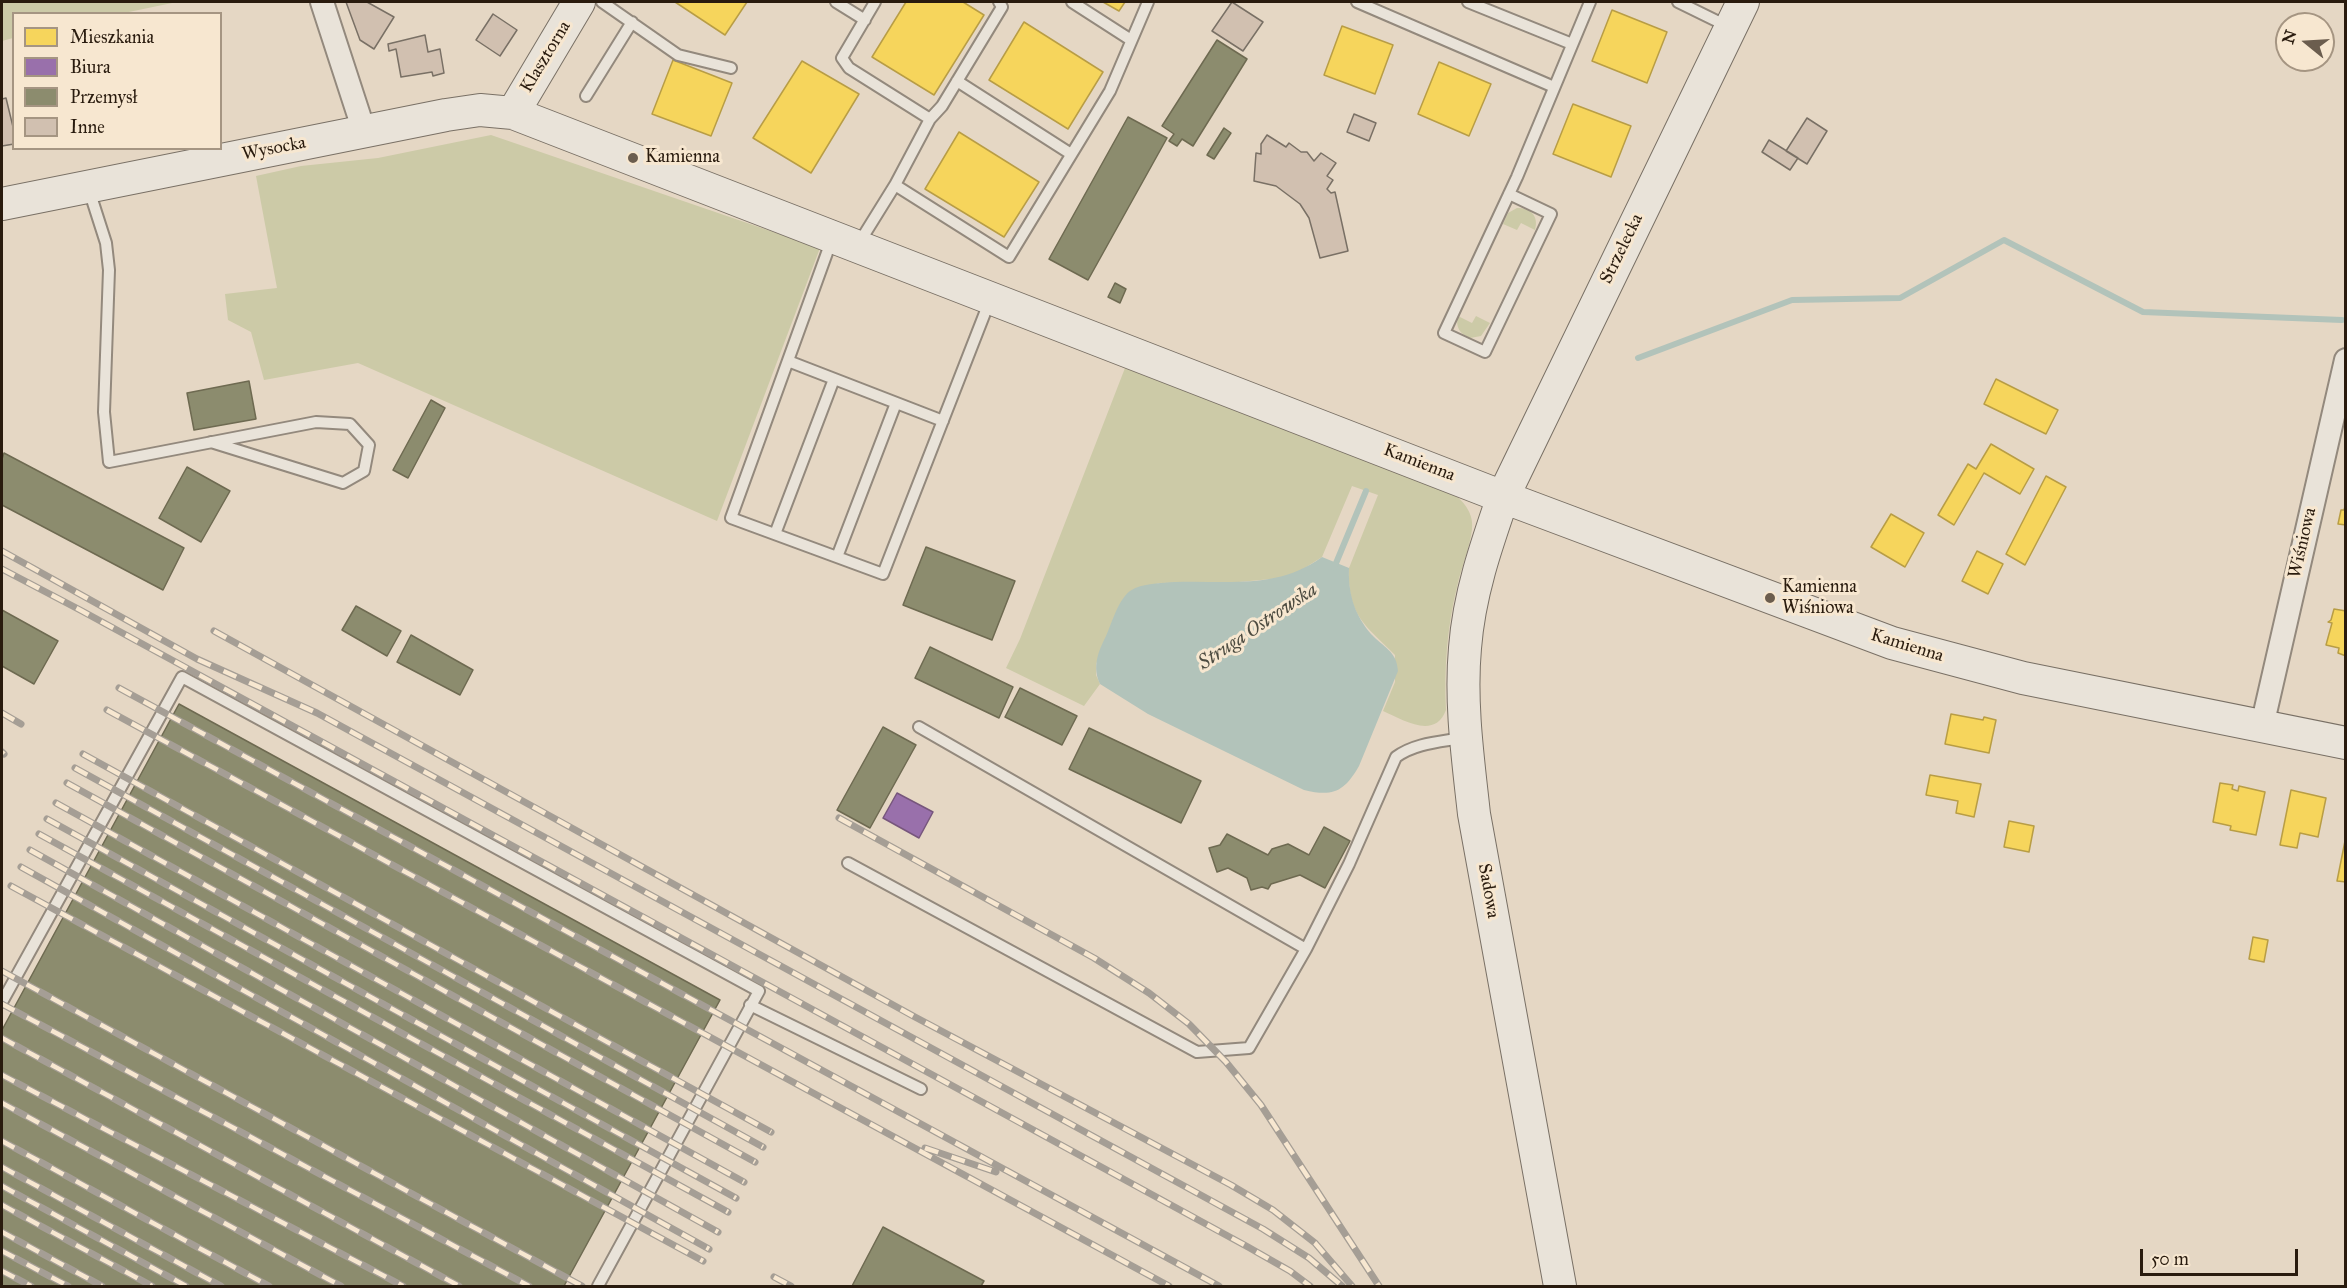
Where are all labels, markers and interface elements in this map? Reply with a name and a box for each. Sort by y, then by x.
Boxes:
legend [12,12,222,150]
north arrow [2275,12,2335,72]
street label: Klasztorna [516,17,576,97]
text: Mieszkania [70,26,154,48]
text: N [2278,28,2300,46]
text: Biura [70,56,111,78]
text: Przemysł [70,86,137,108]
text: Inne [70,116,105,138]
street label: Wysocka [240,132,308,166]
place label: Kamienna [645,147,720,169]
marker: Kamienna [626,151,640,165]
street label: Strzelecka [1596,210,1648,288]
street label: Kamienna [1380,439,1458,487]
street label: Wiśniowa [2284,506,2322,580]
place label: Kamienna Wiśniowa [1782,577,1857,620]
water label: Struga Ostrowska [1194,578,1322,676]
marker: Kamienna Wiśniowa [1763,591,1777,605]
street label: Kamienna [1868,625,1946,667]
street label: Sadowa [1473,862,1503,920]
scale bar [2143,1237,2300,1275]
text: 50 m [2151,1248,2189,1270]

